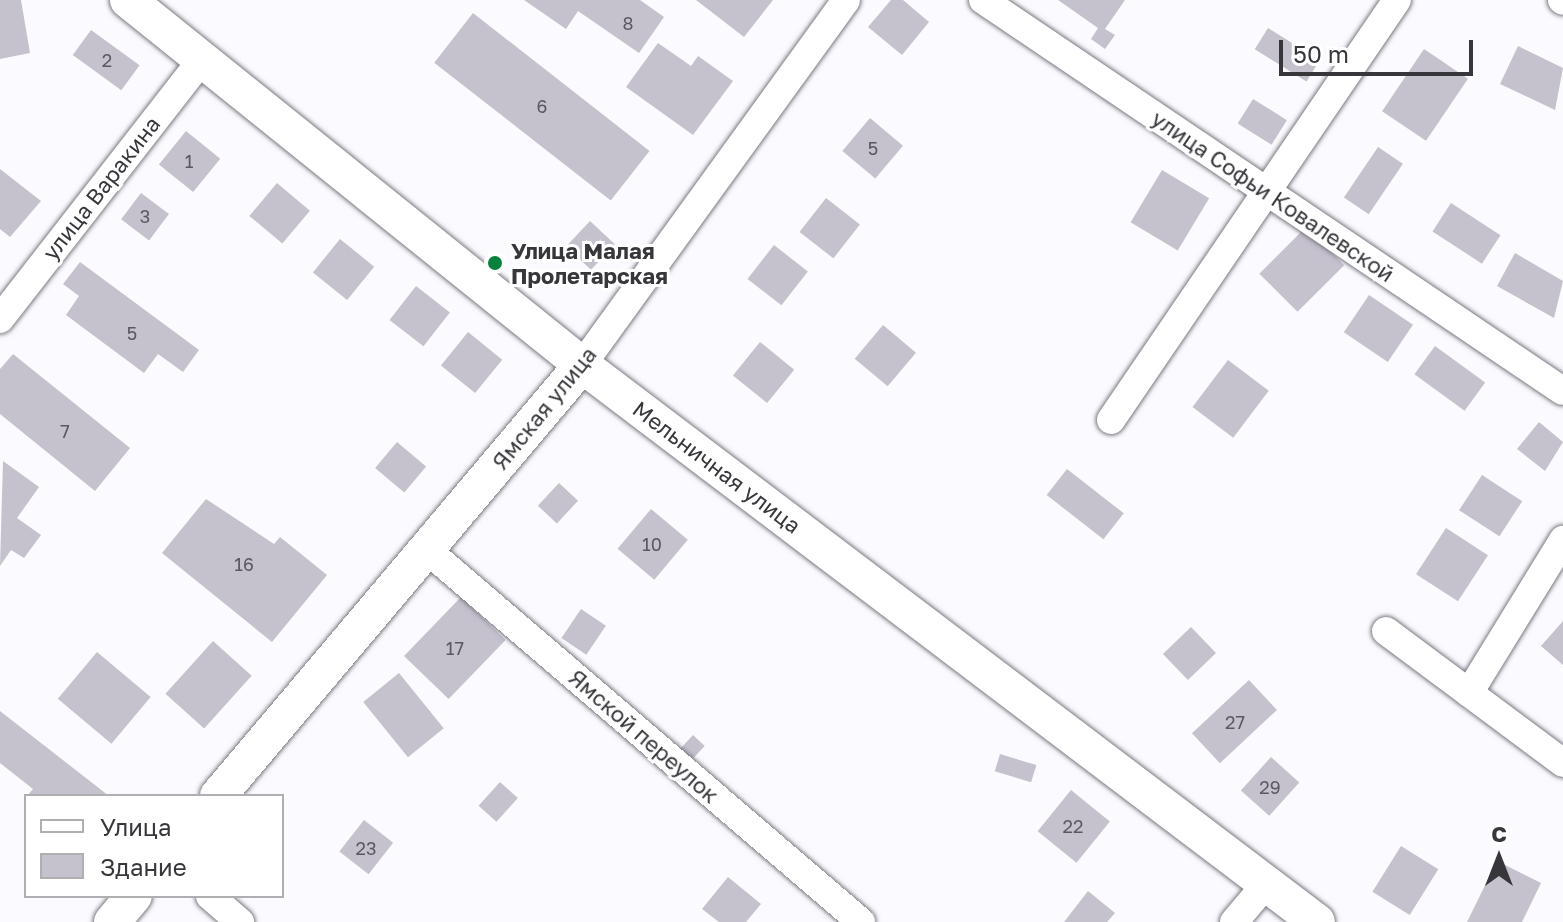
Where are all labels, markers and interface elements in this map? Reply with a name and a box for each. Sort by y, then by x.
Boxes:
house number: 8 [623,12,633,34]
scale bar [1283,24,1477,74]
text: 50 m [1293,39,1349,68]
house number: 2 [102,49,112,71]
house number: 6 [537,95,547,117]
street label: улица Софьи Ковалевской [1147,105,1399,287]
street label: улица Варакина [37,111,165,265]
house number: 5 [868,137,878,159]
house number: 1 [185,150,193,172]
house number: 3 [140,205,150,227]
place label: Улица Малая Пролетарская [511,237,668,288]
marker: Улица Малая Пролетарская [486,254,504,272]
house number: 5 [127,322,137,344]
street label: Ямская улица [486,341,602,475]
street label: Мельничная улица [628,395,806,539]
house number: 7 [60,420,70,442]
house number: 10 [642,533,662,555]
house number: 16 [234,553,254,575]
house number: 17 [446,637,464,659]
street label: Ямской переулок [564,664,724,808]
house number: 27 [1225,711,1245,733]
house number: 29 [1259,776,1281,798]
legend [24,794,284,898]
text: Улица [100,812,172,841]
house number: 22 [1063,815,1083,837]
north arrow [1459,818,1539,898]
text: С [1491,820,1507,847]
house number: 23 [356,837,376,859]
text: Здание [100,852,187,881]

